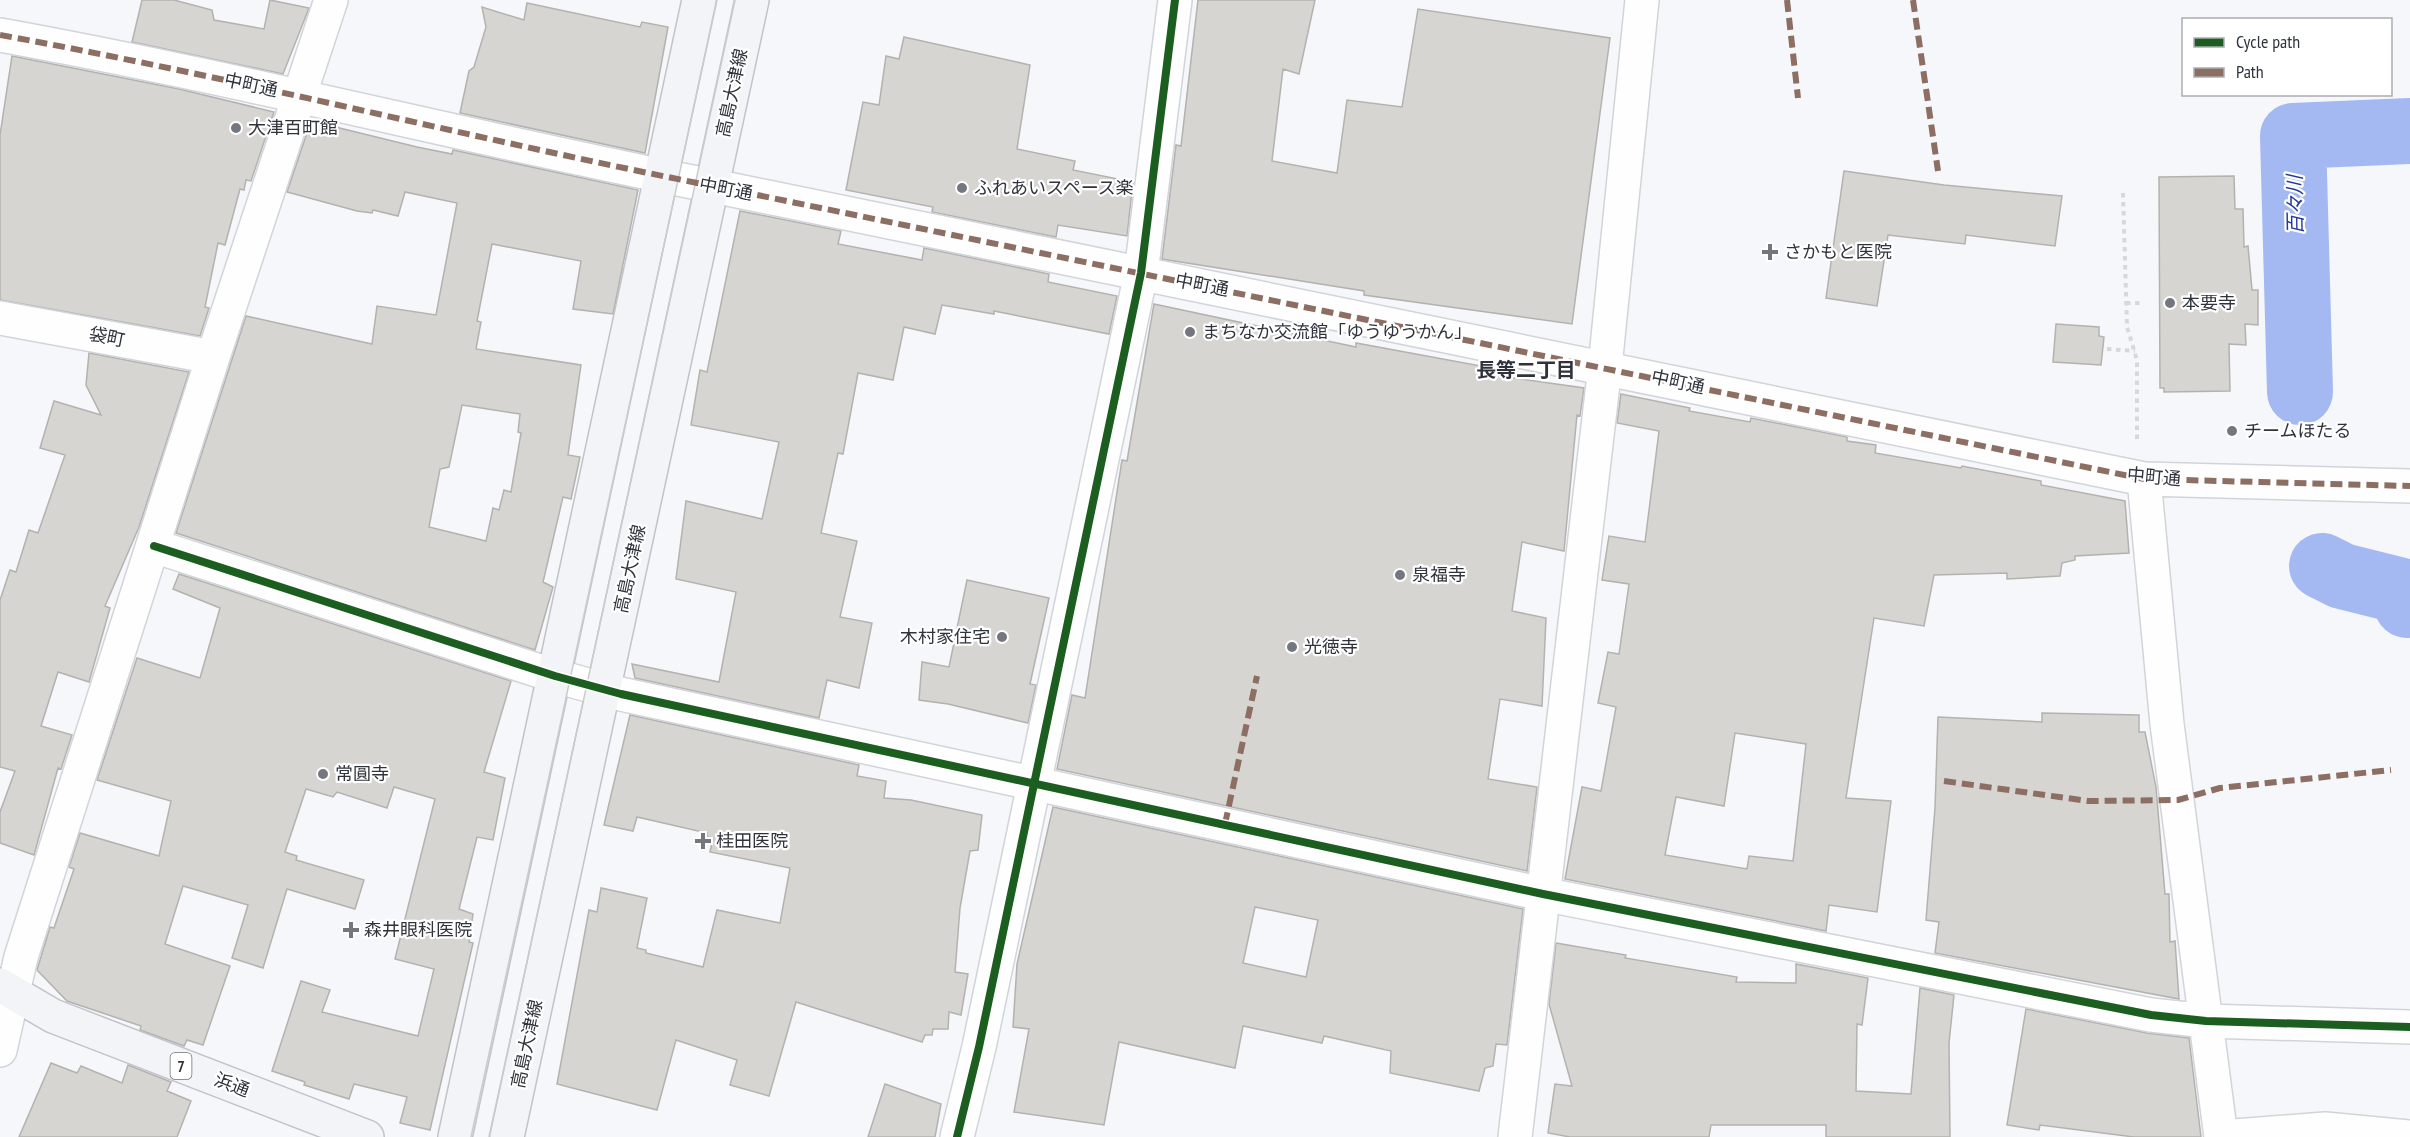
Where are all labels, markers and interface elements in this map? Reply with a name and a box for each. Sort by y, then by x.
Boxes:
legend [2182,18,2392,96]
text: Cycle path [2236,30,2300,53]
street label: 高島大津線 [711,46,752,139]
text: Path [2236,60,2264,83]
street label: 中町通 [222,68,280,101]
place label: 大津百町館 [248,116,338,139]
marker: 大津百町館 [229,121,243,135]
street label: 中町通 [697,172,755,205]
water label: 百々川 [2281,173,2309,235]
place label: ふれあいスペース楽 [974,176,1134,199]
marker: ふれあいスペース楽 [955,181,969,195]
place label: さかもと医院 [1784,240,1892,263]
marker: さかもと医院 [1761,243,1779,261]
street label: 中町通 [1173,268,1231,301]
place label: 本要寺 [2182,291,2236,314]
marker: 本要寺 [2163,296,2177,310]
place label: まちなか交流館「ゆうゆうかん」 [1202,320,1472,343]
street label: 袋町 [87,322,127,351]
marker: まちなか交流館「ゆうゆうかん」 [1183,325,1197,339]
district label: 長等二丁目 [1476,357,1576,383]
street label: 中町通 [1649,365,1707,398]
place label: チームほたる [2244,419,2351,442]
marker: チームほたる [2225,424,2239,438]
street label: 中町通 [2126,463,2182,490]
street label: 高島大津線 [609,522,650,615]
place label: 泉福寺 [1412,563,1466,586]
marker: 泉福寺 [1393,568,1407,582]
place label: 木村家住宅 [900,625,990,648]
marker: 木村家住宅 [995,630,1009,644]
place label: 光徳寺 [1304,635,1358,658]
marker: 光徳寺 [1285,640,1299,654]
place label: 常圓寺 [335,762,389,785]
marker: 常圓寺 [316,767,330,781]
place label: 桂田医院 [716,829,788,852]
marker: 桂田医院 [694,832,712,850]
place label: 森井眼科医院 [364,918,472,941]
marker: 森井眼科医院 [342,921,360,939]
street label: 高島大津線 [506,997,547,1090]
road number: 7 [170,1053,192,1079]
street label: 浜通 [211,1067,253,1102]

